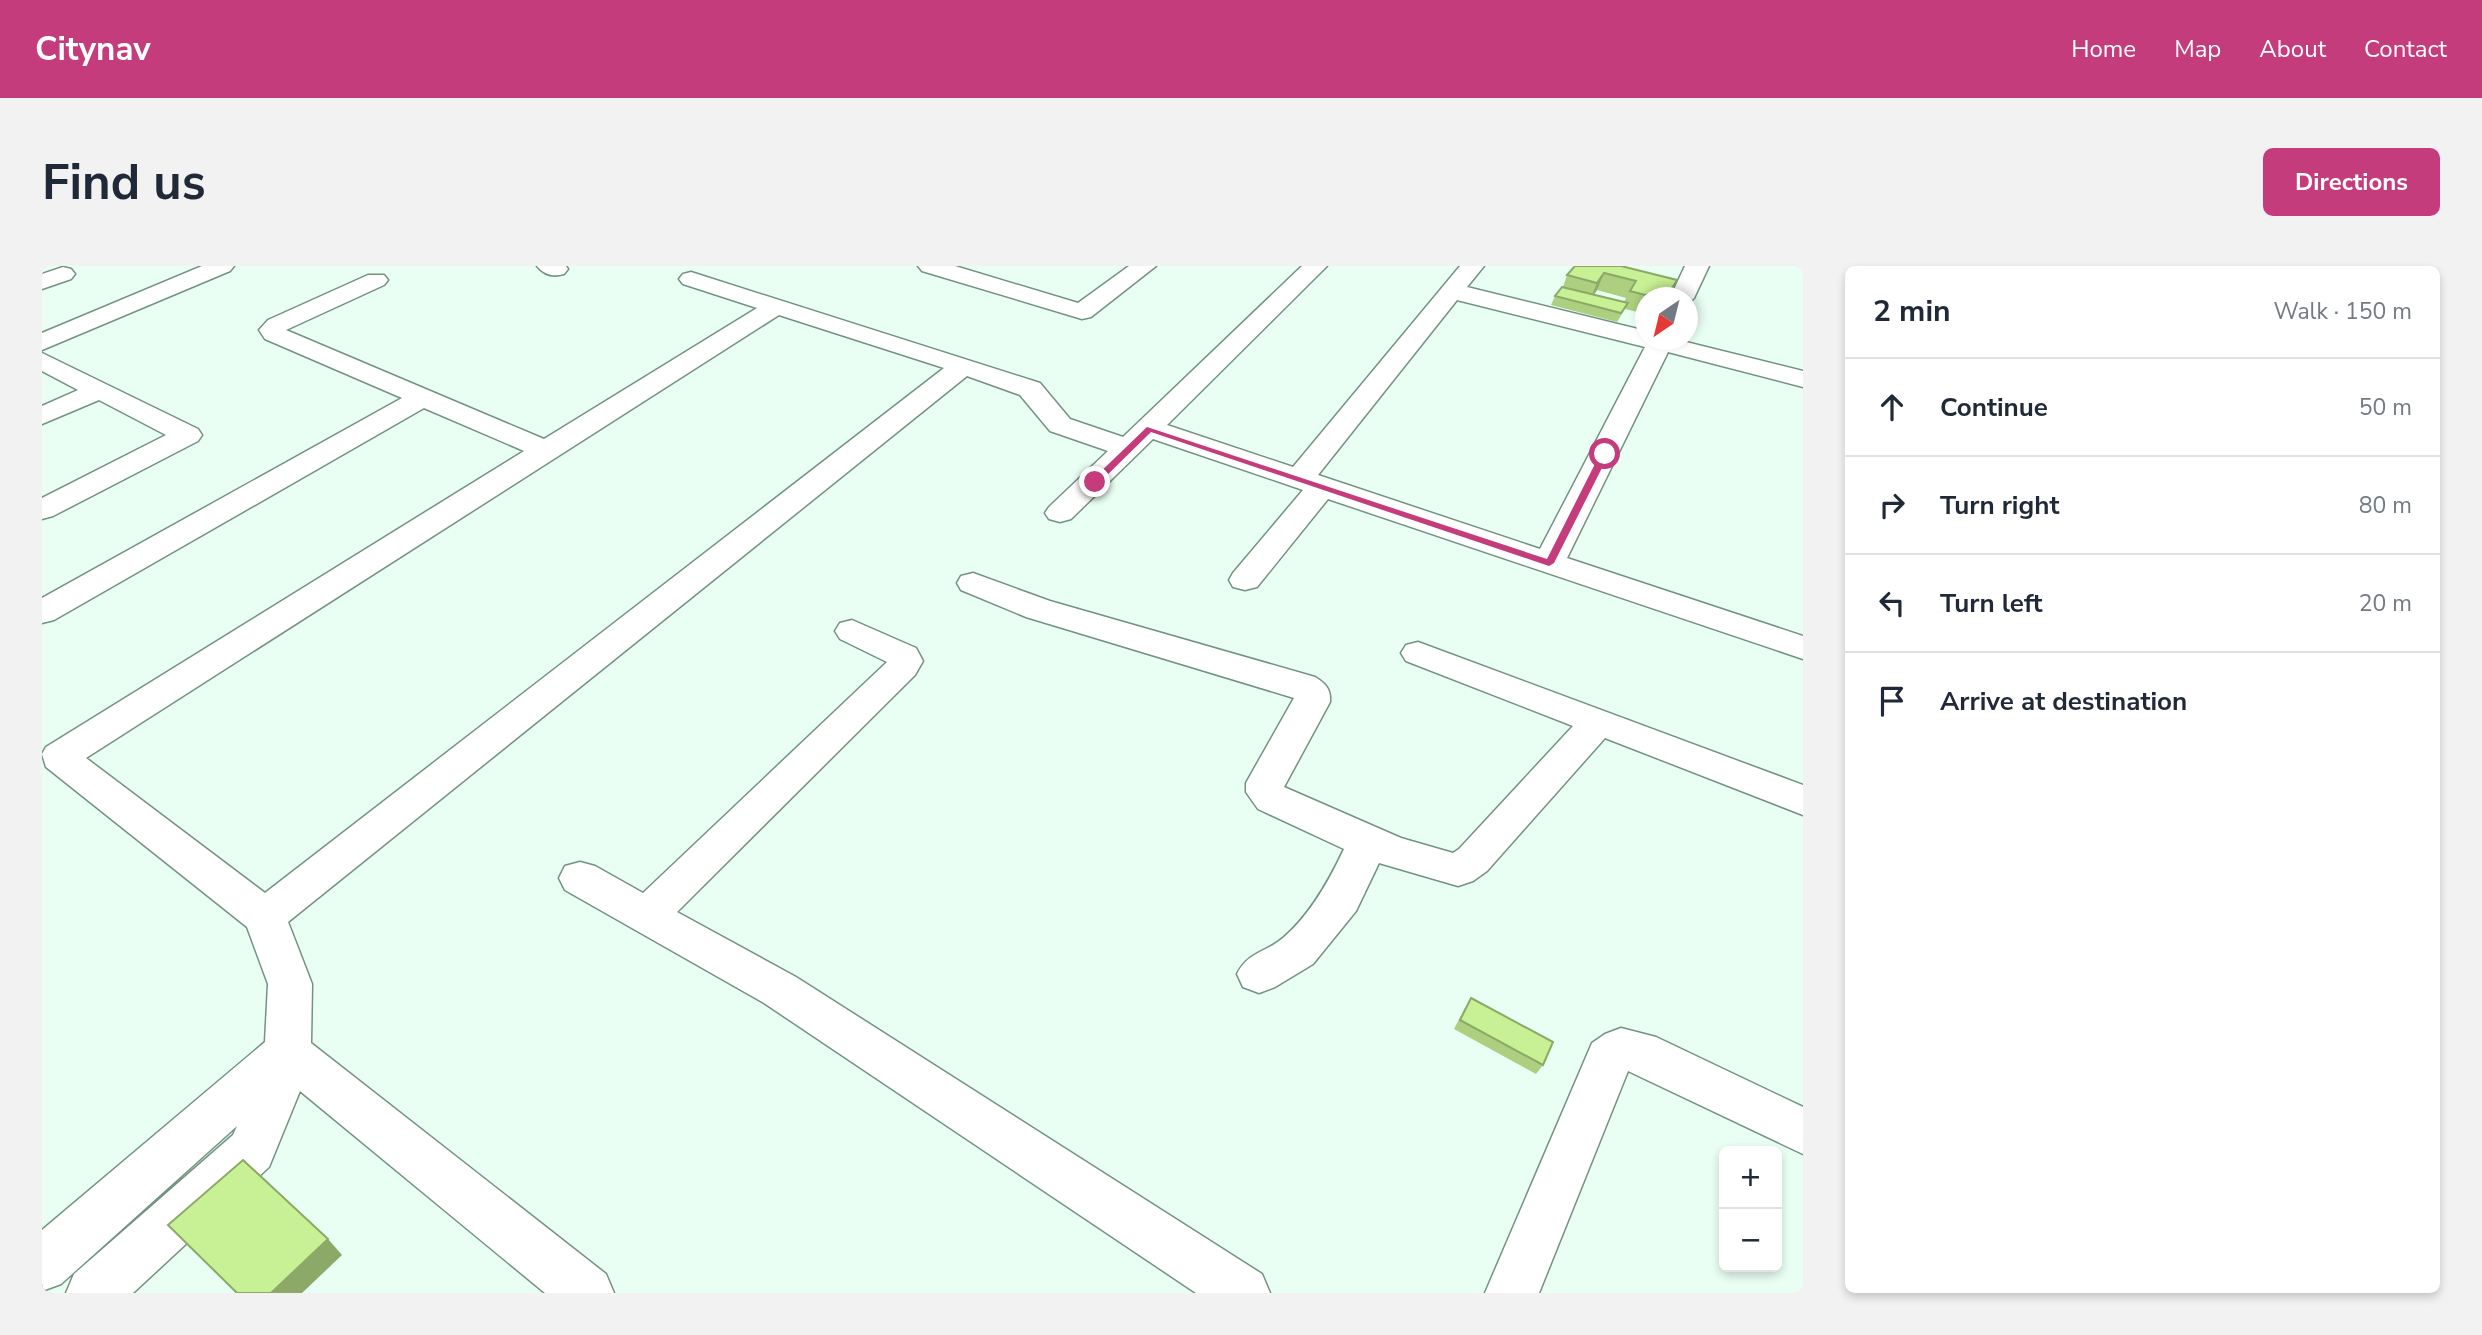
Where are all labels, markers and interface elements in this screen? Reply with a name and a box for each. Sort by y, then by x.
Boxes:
text: Citynav [35,27,151,72]
text: Home [2071,33,2136,65]
text: Map [2174,33,2221,65]
text: About [2259,33,2326,65]
text: Contact [2364,33,2447,65]
button: Directions [2263,148,2440,216]
text: Find us [42,149,206,216]
north arrow [1635,287,1698,350]
text: 2 min [1873,291,1951,332]
text: Walk · 150 m [2273,296,2412,327]
icon: ahead [1873,388,1911,426]
text: Continue [1940,390,2048,425]
text: 50 m [2359,392,2412,423]
route start [1589,438,1620,469]
route end [1079,466,1110,497]
icon: right [1873,486,1911,524]
text: Turn right [1940,488,2059,523]
text: 80 m [2359,490,2412,521]
icon: left [1873,584,1911,622]
text: Turn left [1940,586,2043,621]
text: 20 m [2359,588,2412,619]
icon: arrive [1873,682,1911,720]
text: Arrive at destination [1940,684,2187,719]
map controls [1719,1146,1782,1272]
button: + [1719,1146,1782,1209]
button: − [1719,1209,1782,1272]

